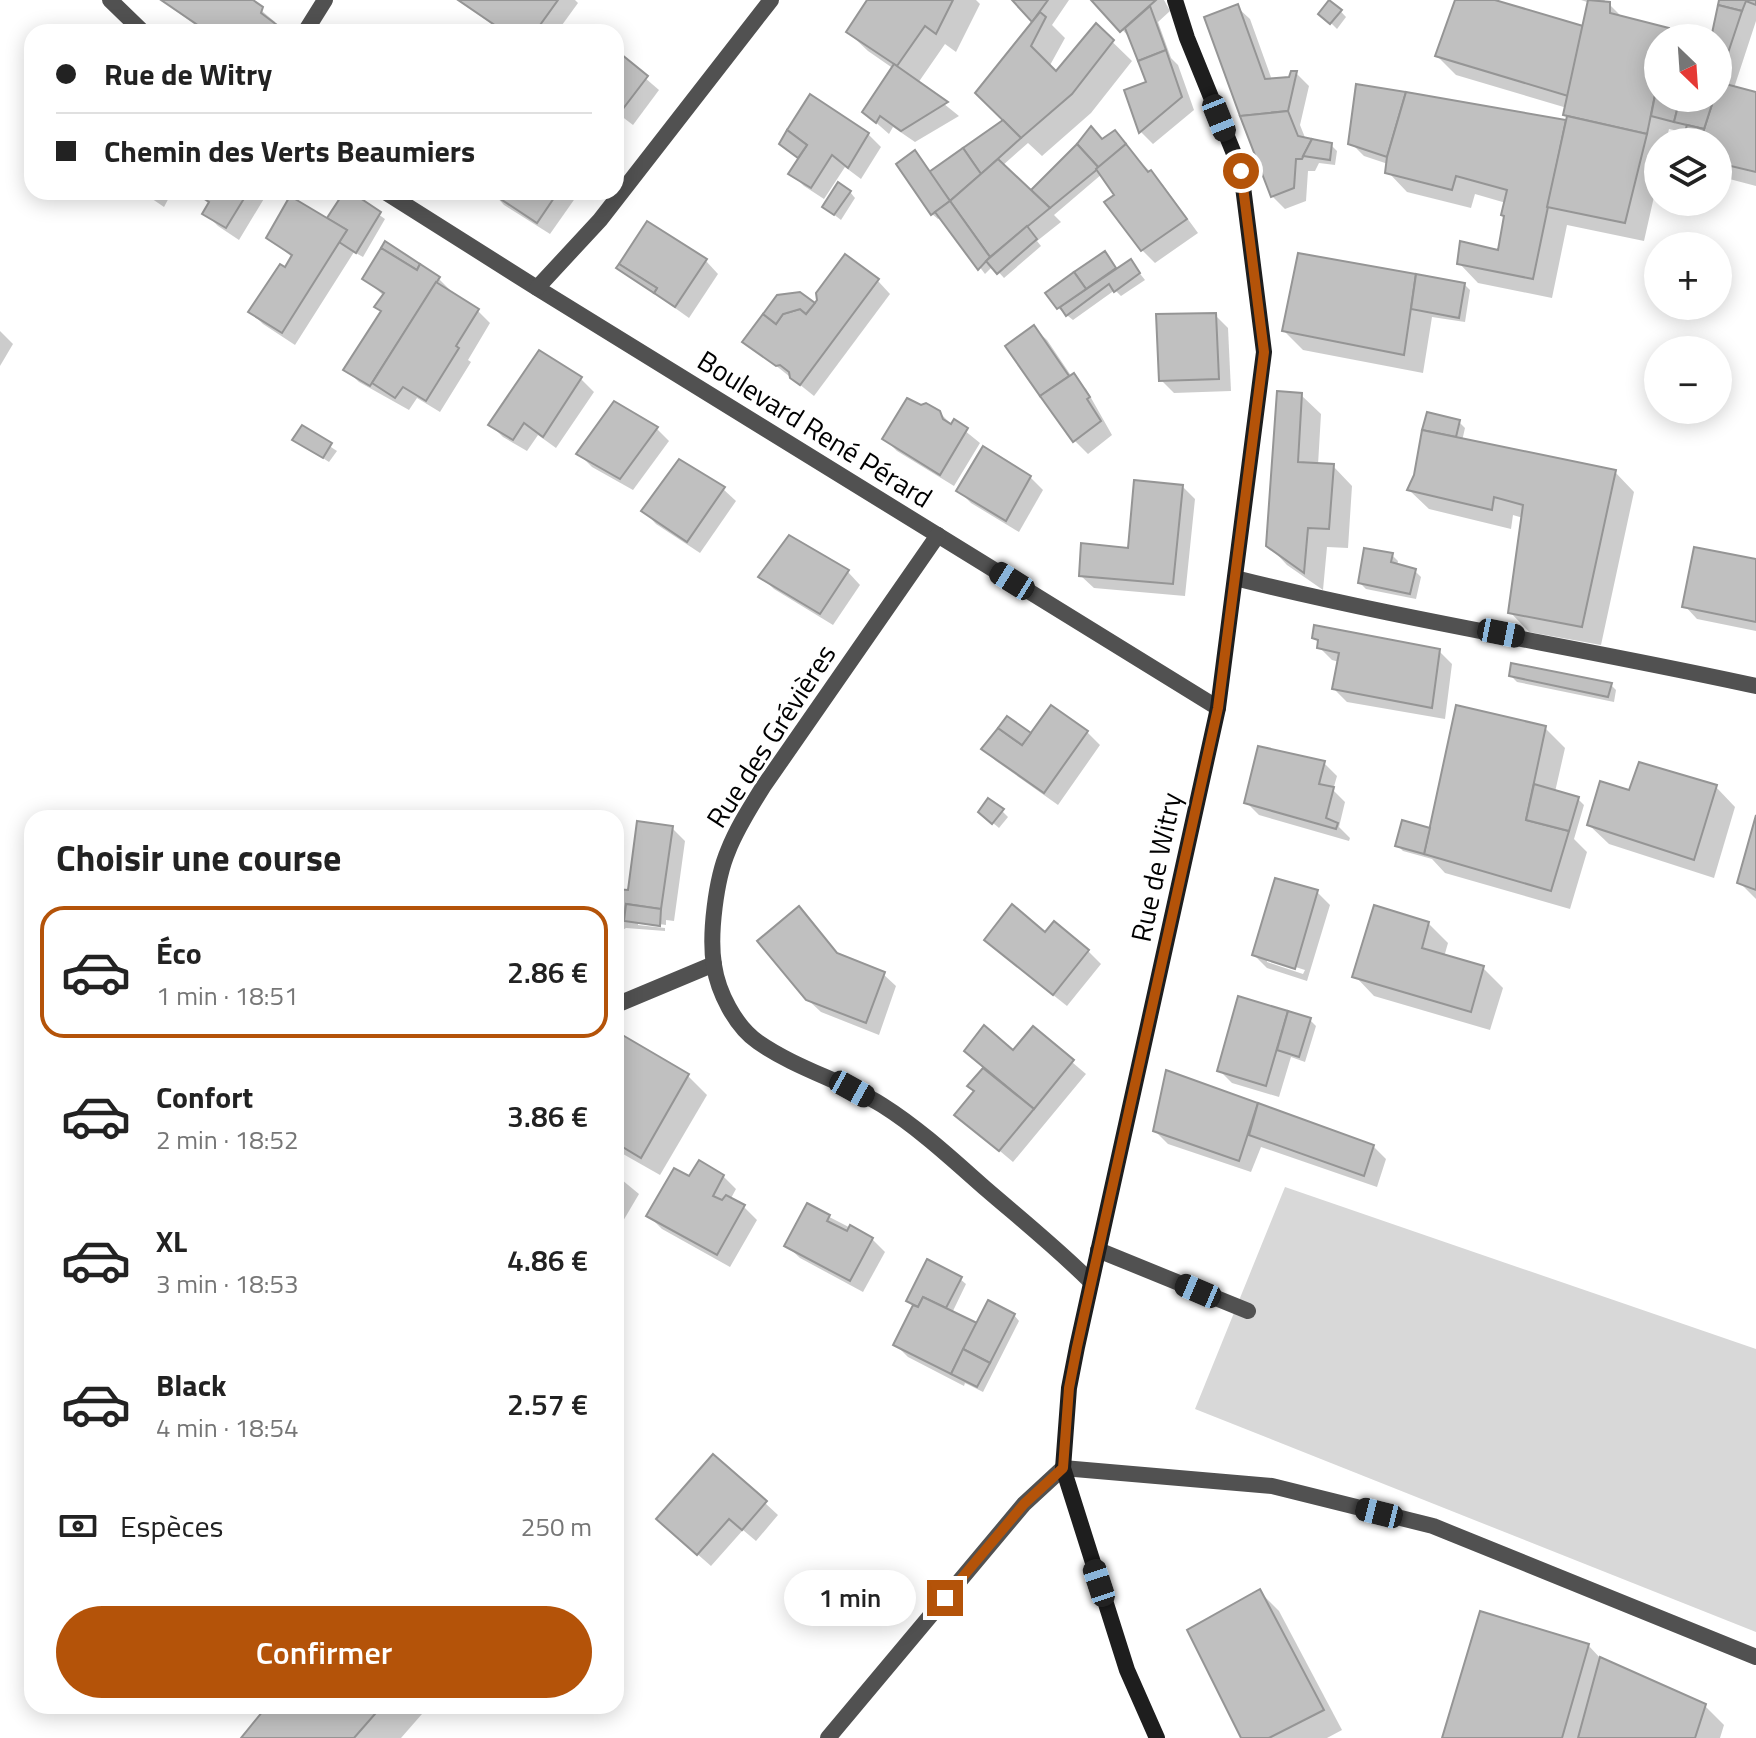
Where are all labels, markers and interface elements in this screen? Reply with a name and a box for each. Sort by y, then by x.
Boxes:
north arrow [1644,24,1732,112]
map controls [1644,24,1732,424]
text: Rue de Witry [104,51,272,97]
car [1199,91,1239,145]
text: Chemin des Verts Beaumiers [104,128,475,174]
button: layers [1644,128,1732,216]
route start [1223,153,1259,189]
button: + [1644,232,1732,320]
button: − [1644,336,1732,424]
street label: Boulevard René Pérard [689,339,941,518]
car [985,558,1039,604]
car [1475,617,1527,649]
street label: Rue des Grévières [695,635,846,836]
street label: Rue de Witry [1119,788,1192,945]
text: Choisir une course [56,830,341,885]
text: Éco [156,930,202,976]
icon: car [60,936,132,1008]
text: 2.86 € [507,949,588,995]
text: 1 min · 18:51 [156,976,299,1015]
car [825,1067,879,1111]
text: Confort [156,1074,253,1120]
icon: car [60,1080,132,1152]
text: 3.86 € [507,1093,588,1139]
text: 2 min · 18:52 [156,1120,299,1159]
text: XL [156,1218,187,1264]
icon: car [60,1224,132,1296]
text: 4.86 € [507,1237,588,1283]
text: 3 min · 18:53 [156,1264,299,1303]
car [1171,1271,1225,1311]
text: Black [156,1362,227,1408]
icon: car [60,1368,132,1440]
text: 2.57 € [507,1381,588,1427]
text: 4 min · 18:54 [156,1408,299,1447]
car [1353,1496,1405,1530]
text: Espèces [120,1503,224,1549]
icon: cash [56,1504,100,1548]
text: 250 m [521,1507,592,1546]
car [1080,1556,1118,1610]
callout: 1 min [785,1570,917,1626]
text: 1 min [819,1578,881,1617]
route end [927,1580,963,1616]
button: Confirmer [56,1606,592,1698]

